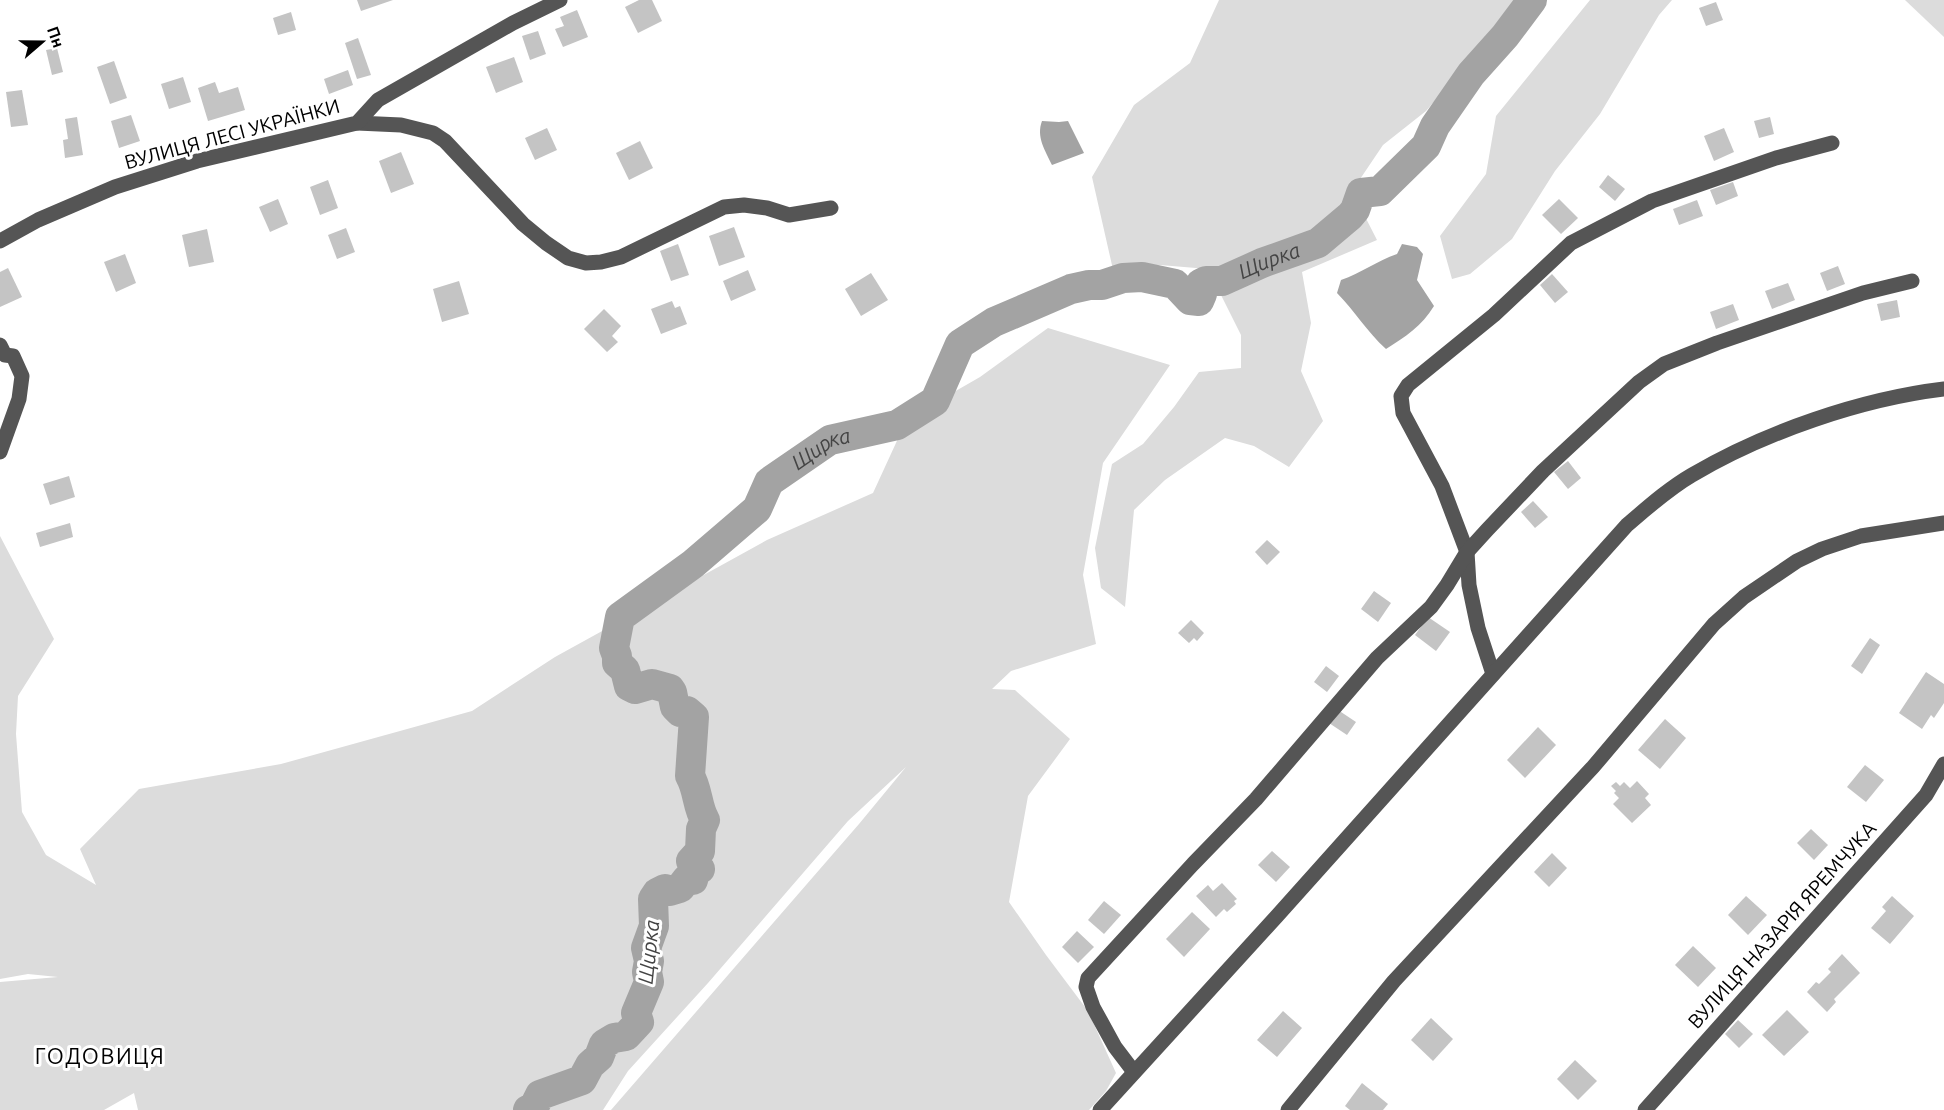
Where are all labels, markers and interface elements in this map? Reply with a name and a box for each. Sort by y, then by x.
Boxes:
north arrow [12,12,72,72]
text: Пн [44,24,68,50]
street label: ВУЛИЦЯ ЛЕСІ УКРАЇНКИ [122,94,342,173]
water label: Щирка [1234,237,1303,283]
water label: Щирка [787,423,853,474]
street label: ВУЛИЦЯ НАЗАРІЯ ЯРЕМЧУКА [1683,817,1880,1033]
water label: Щирка [633,919,663,985]
district label: ГОДОВИЦЯ [35,1043,165,1068]

